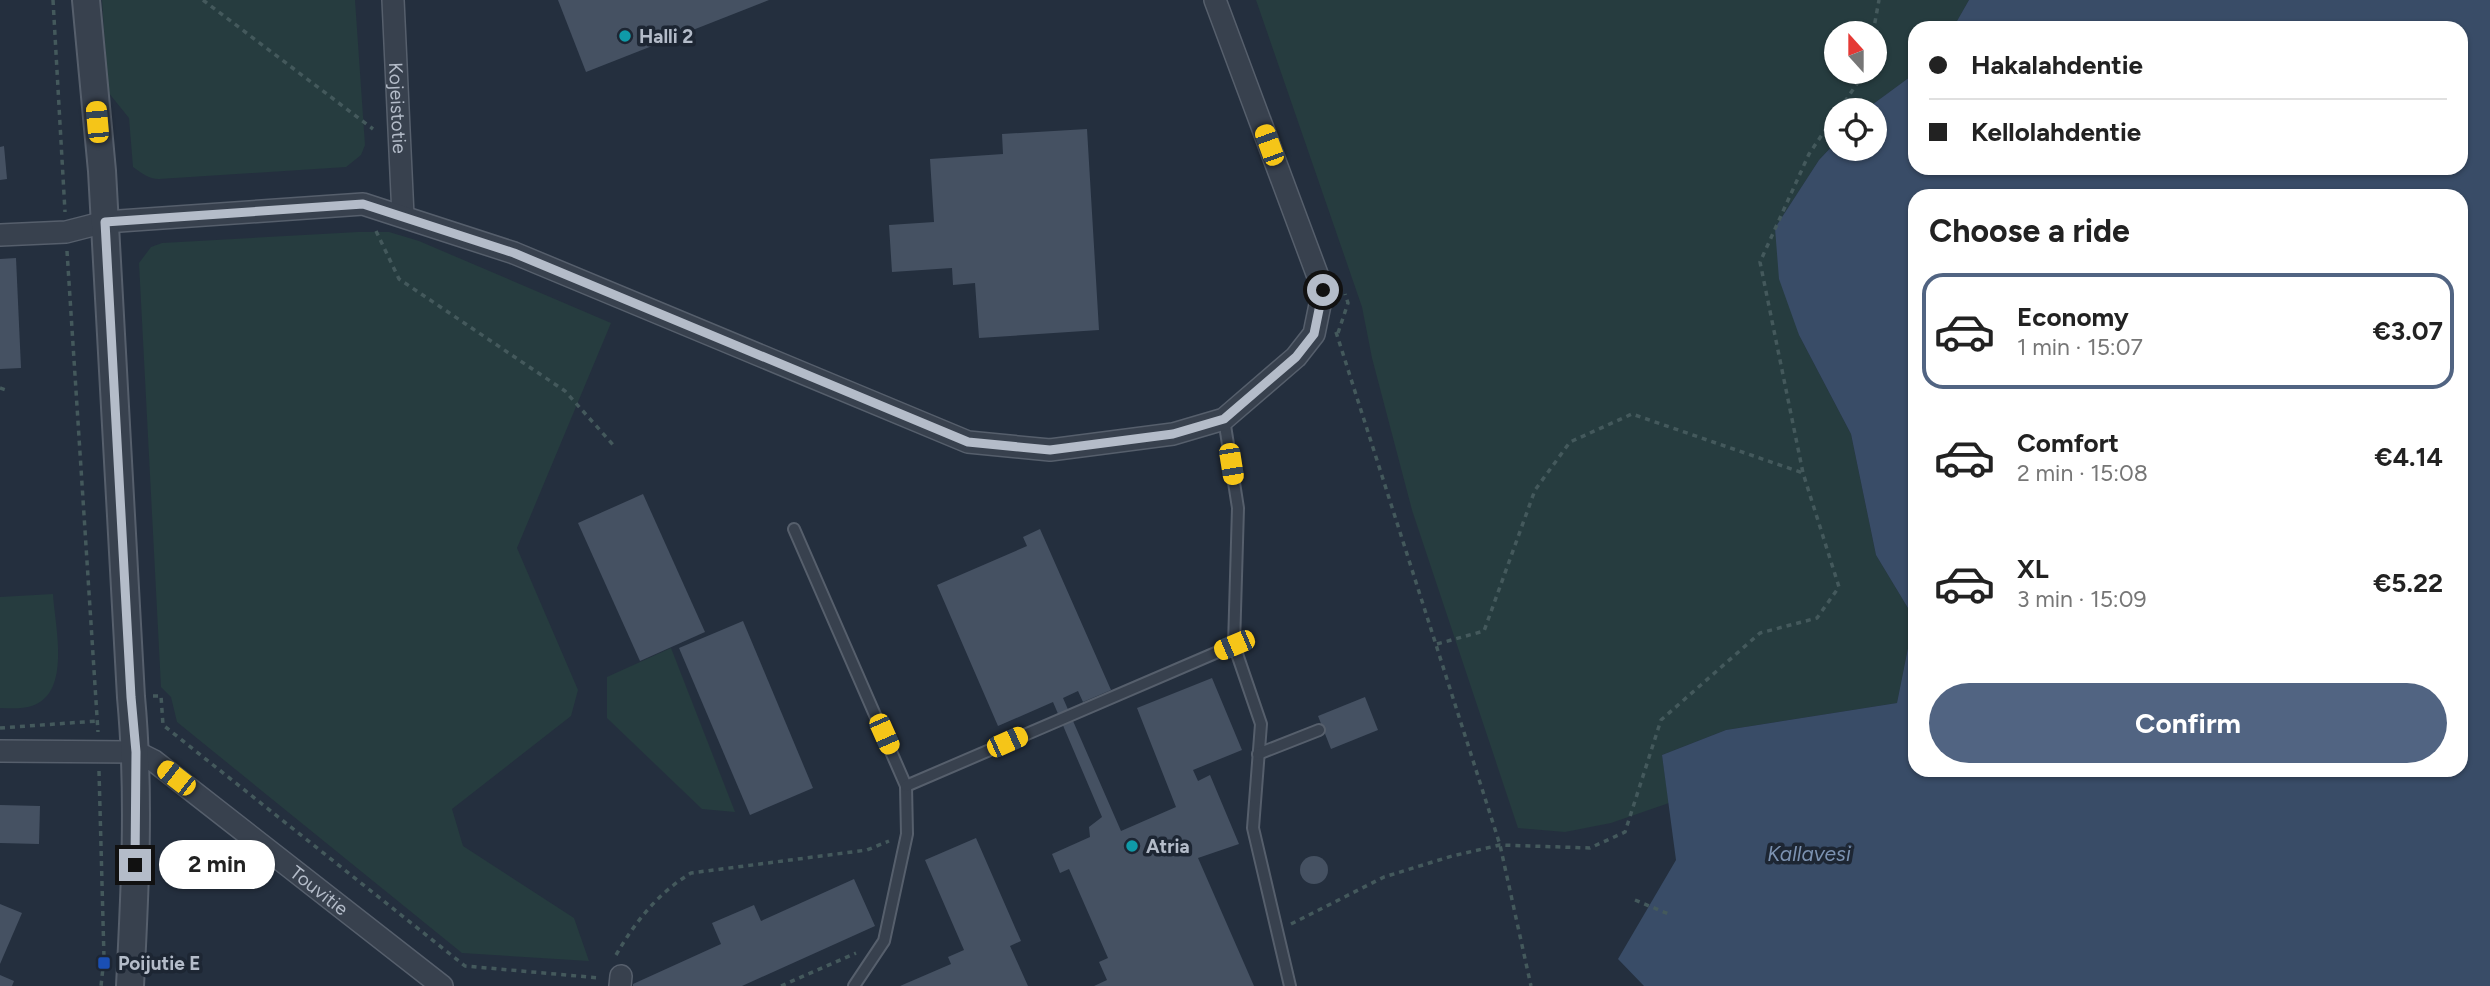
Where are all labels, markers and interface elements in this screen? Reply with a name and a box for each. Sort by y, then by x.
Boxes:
north arrow [1824,21,1886,84]
map controls [1824,21,1887,161]
place label: Halli 2 [639,25,693,48]
marker: Halli 2 [617,28,633,44]
text: Hakalahdentie [1971,49,2143,81]
street label: Kojeistotie [384,62,412,154]
button: locate [1824,98,1887,161]
car [85,100,110,144]
text: Kellolahdentie [1971,116,2141,148]
car [1252,122,1287,168]
text: Choose a ride [1929,212,2130,250]
route start [1307,274,1339,306]
icon: car [1933,300,1996,363]
text: Economy [2017,301,2129,333]
text: €3.07 [2373,315,2443,347]
text: 1 min · 15:07 [2017,333,2143,361]
icon: car [1933,426,1996,489]
text: Comfort [2017,427,2119,459]
text: €4.14 [2375,441,2443,473]
car [1218,442,1245,486]
text: 2 min · 15:08 [2017,459,2148,487]
icon: car [1933,552,1996,615]
text: XL [2017,553,2049,585]
text: €5.22 [2373,567,2443,599]
text: 3 min · 15:09 [2017,585,2146,613]
car [1211,627,1258,663]
button: Confirm [1929,683,2447,763]
car [866,711,903,757]
car [984,724,1031,760]
car [153,757,200,799]
place label: Atria [1146,835,1190,858]
marker: Atria [1124,838,1140,854]
callout: 2 min [160,840,275,890]
water label: Kallavesi [1767,841,1851,866]
route end [119,849,151,881]
text: 2 min [188,850,246,878]
street label: Touvitie [286,860,353,920]
place label: Poijutie E [118,952,200,975]
marker: Poijutie E [96,955,112,971]

